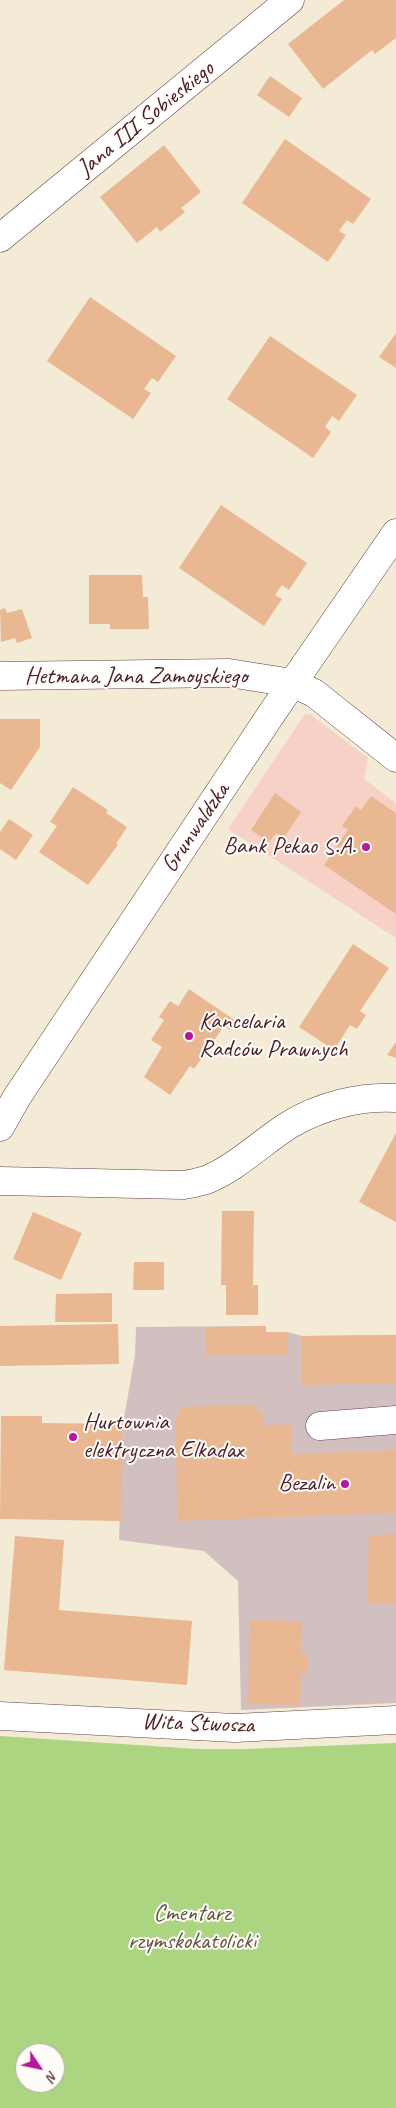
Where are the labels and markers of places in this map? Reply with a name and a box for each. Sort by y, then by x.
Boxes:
place label: Bank Pekao S.A. [223,833,356,861]
marker: Bank Pekao S.A. [360,841,372,853]
place label: Kancelaria Radców Prawnych [199,1008,348,1064]
marker: Kancelaria Radców Prawnych [183,1030,195,1042]
place label: Hurtownia elektryczna Elkadax [83,1409,243,1465]
marker: Hurtownia elektryczna Elkadax [67,1431,79,1443]
place label: Bezalin [278,1470,335,1498]
marker: Bezalin [339,1478,351,1490]

